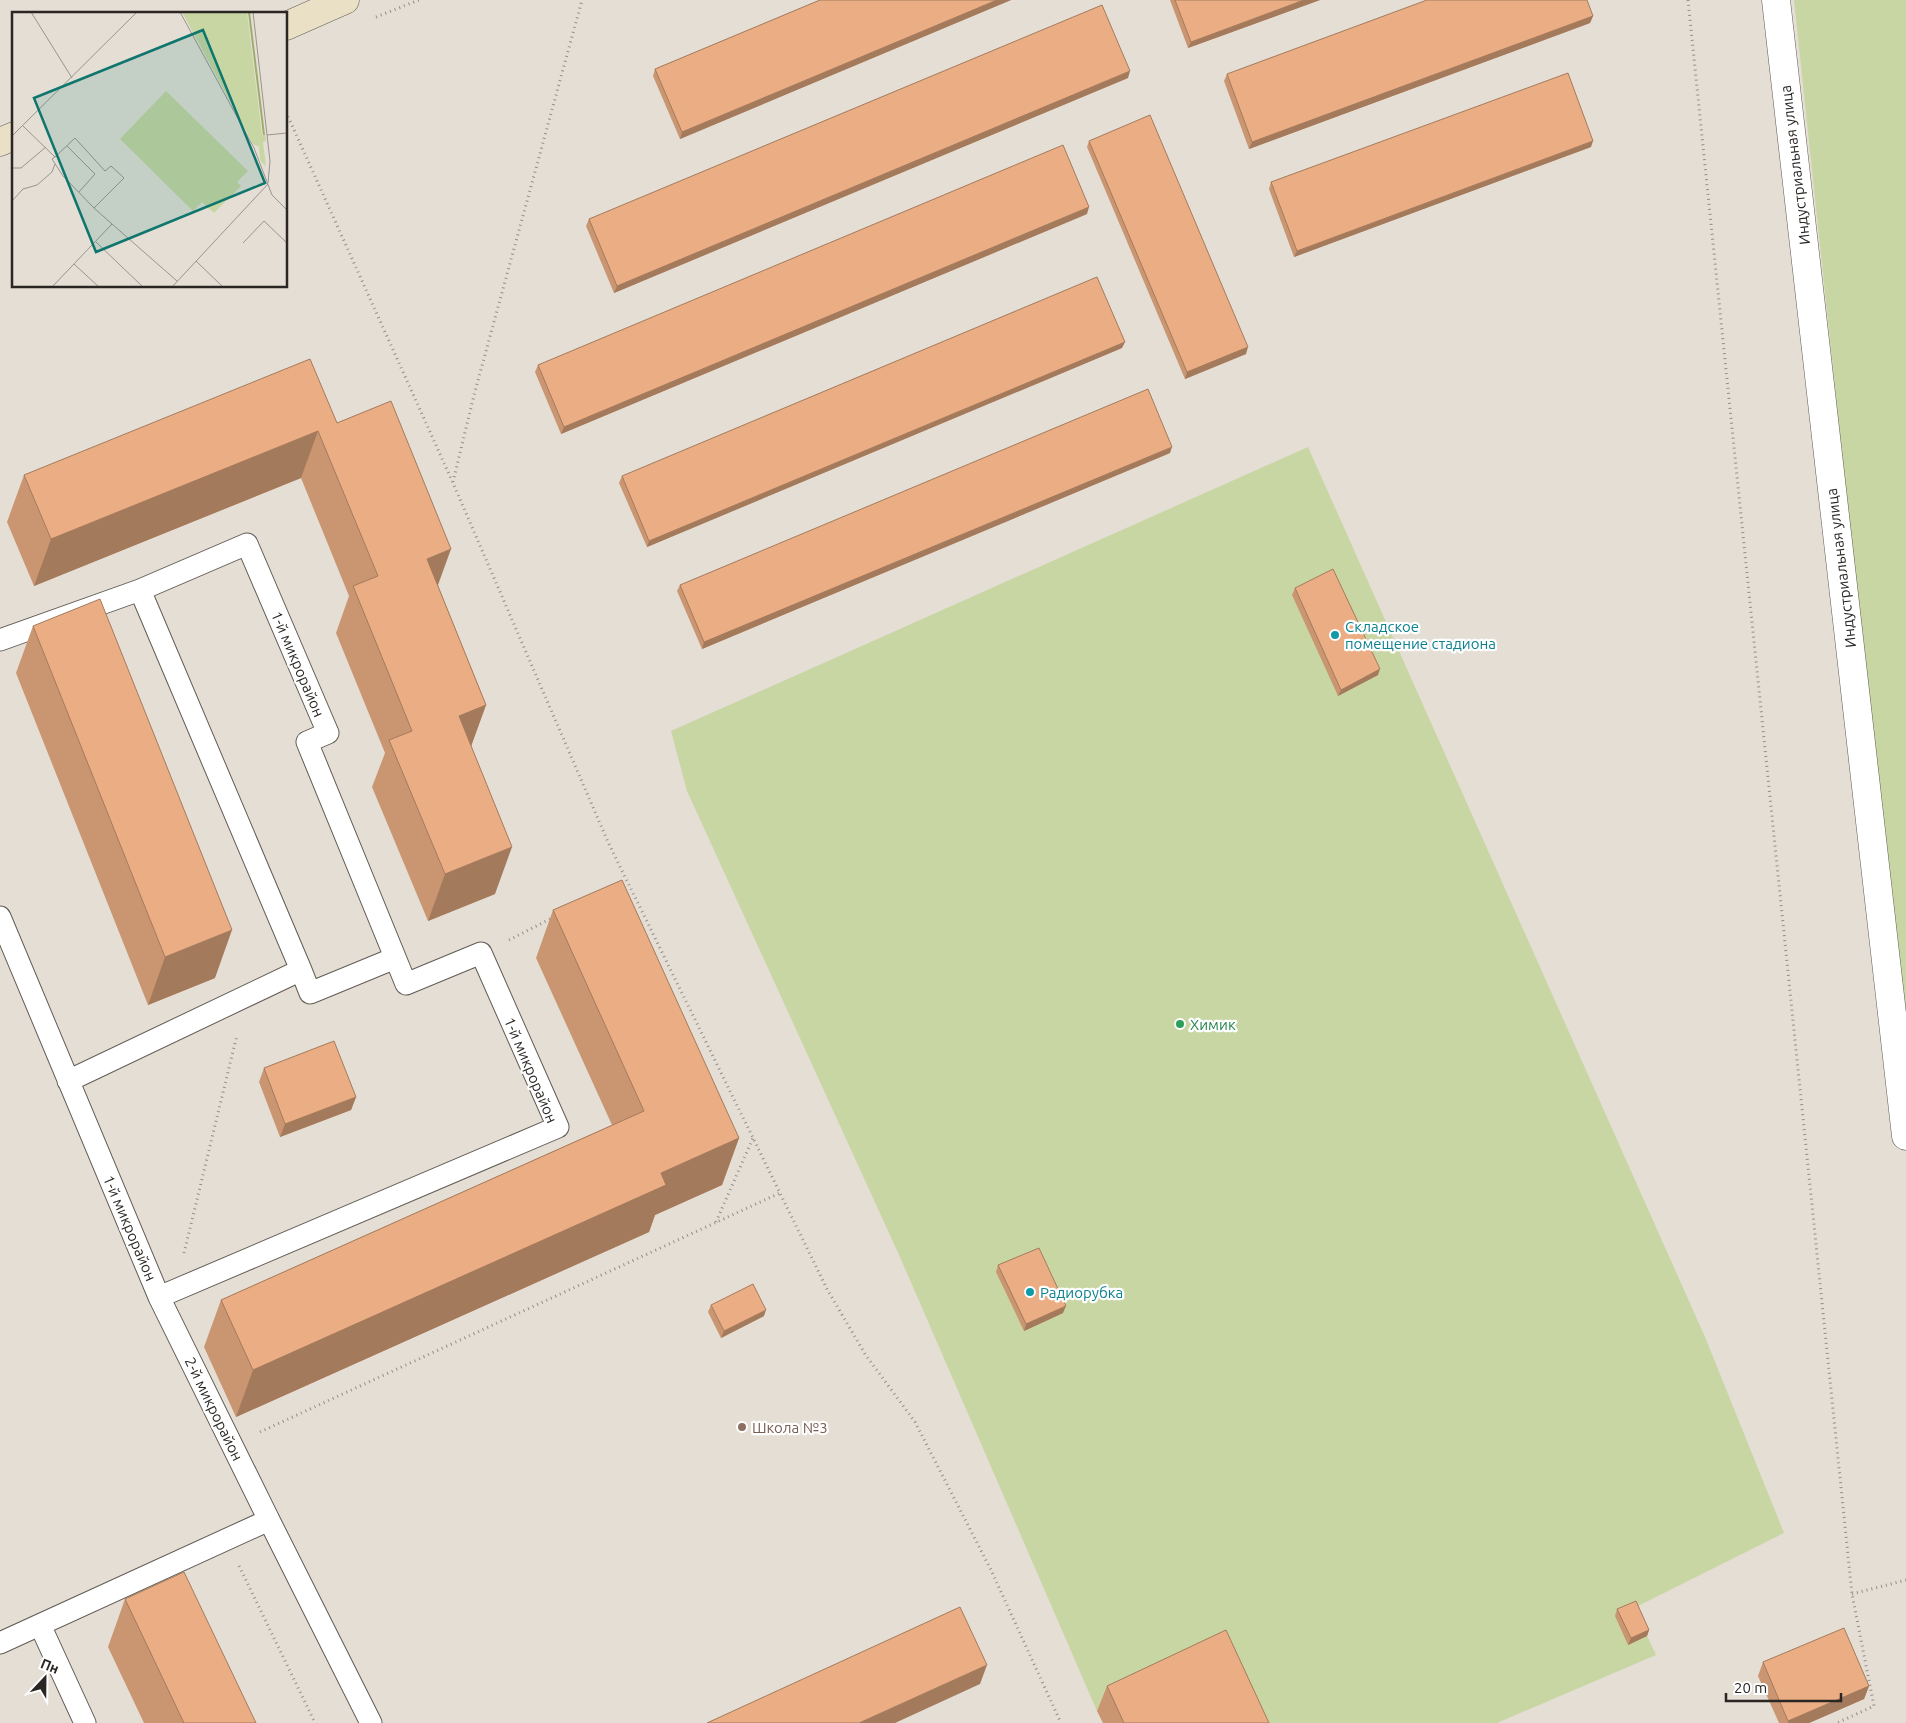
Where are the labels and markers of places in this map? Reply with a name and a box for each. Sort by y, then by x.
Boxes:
place label: Складское помещение стадиона [1345,618,1496,652]
marker: Складское помещение стадиона [1329,629,1341,641]
place label: Химик [1190,1016,1236,1033]
marker: Химик [1174,1018,1186,1030]
place label: Радиорубка [1040,1284,1123,1301]
marker: Радиорубка [1024,1286,1036,1298]
place label: Школа №3 [752,1419,828,1436]
marker: Школа №3 [736,1421,748,1433]

